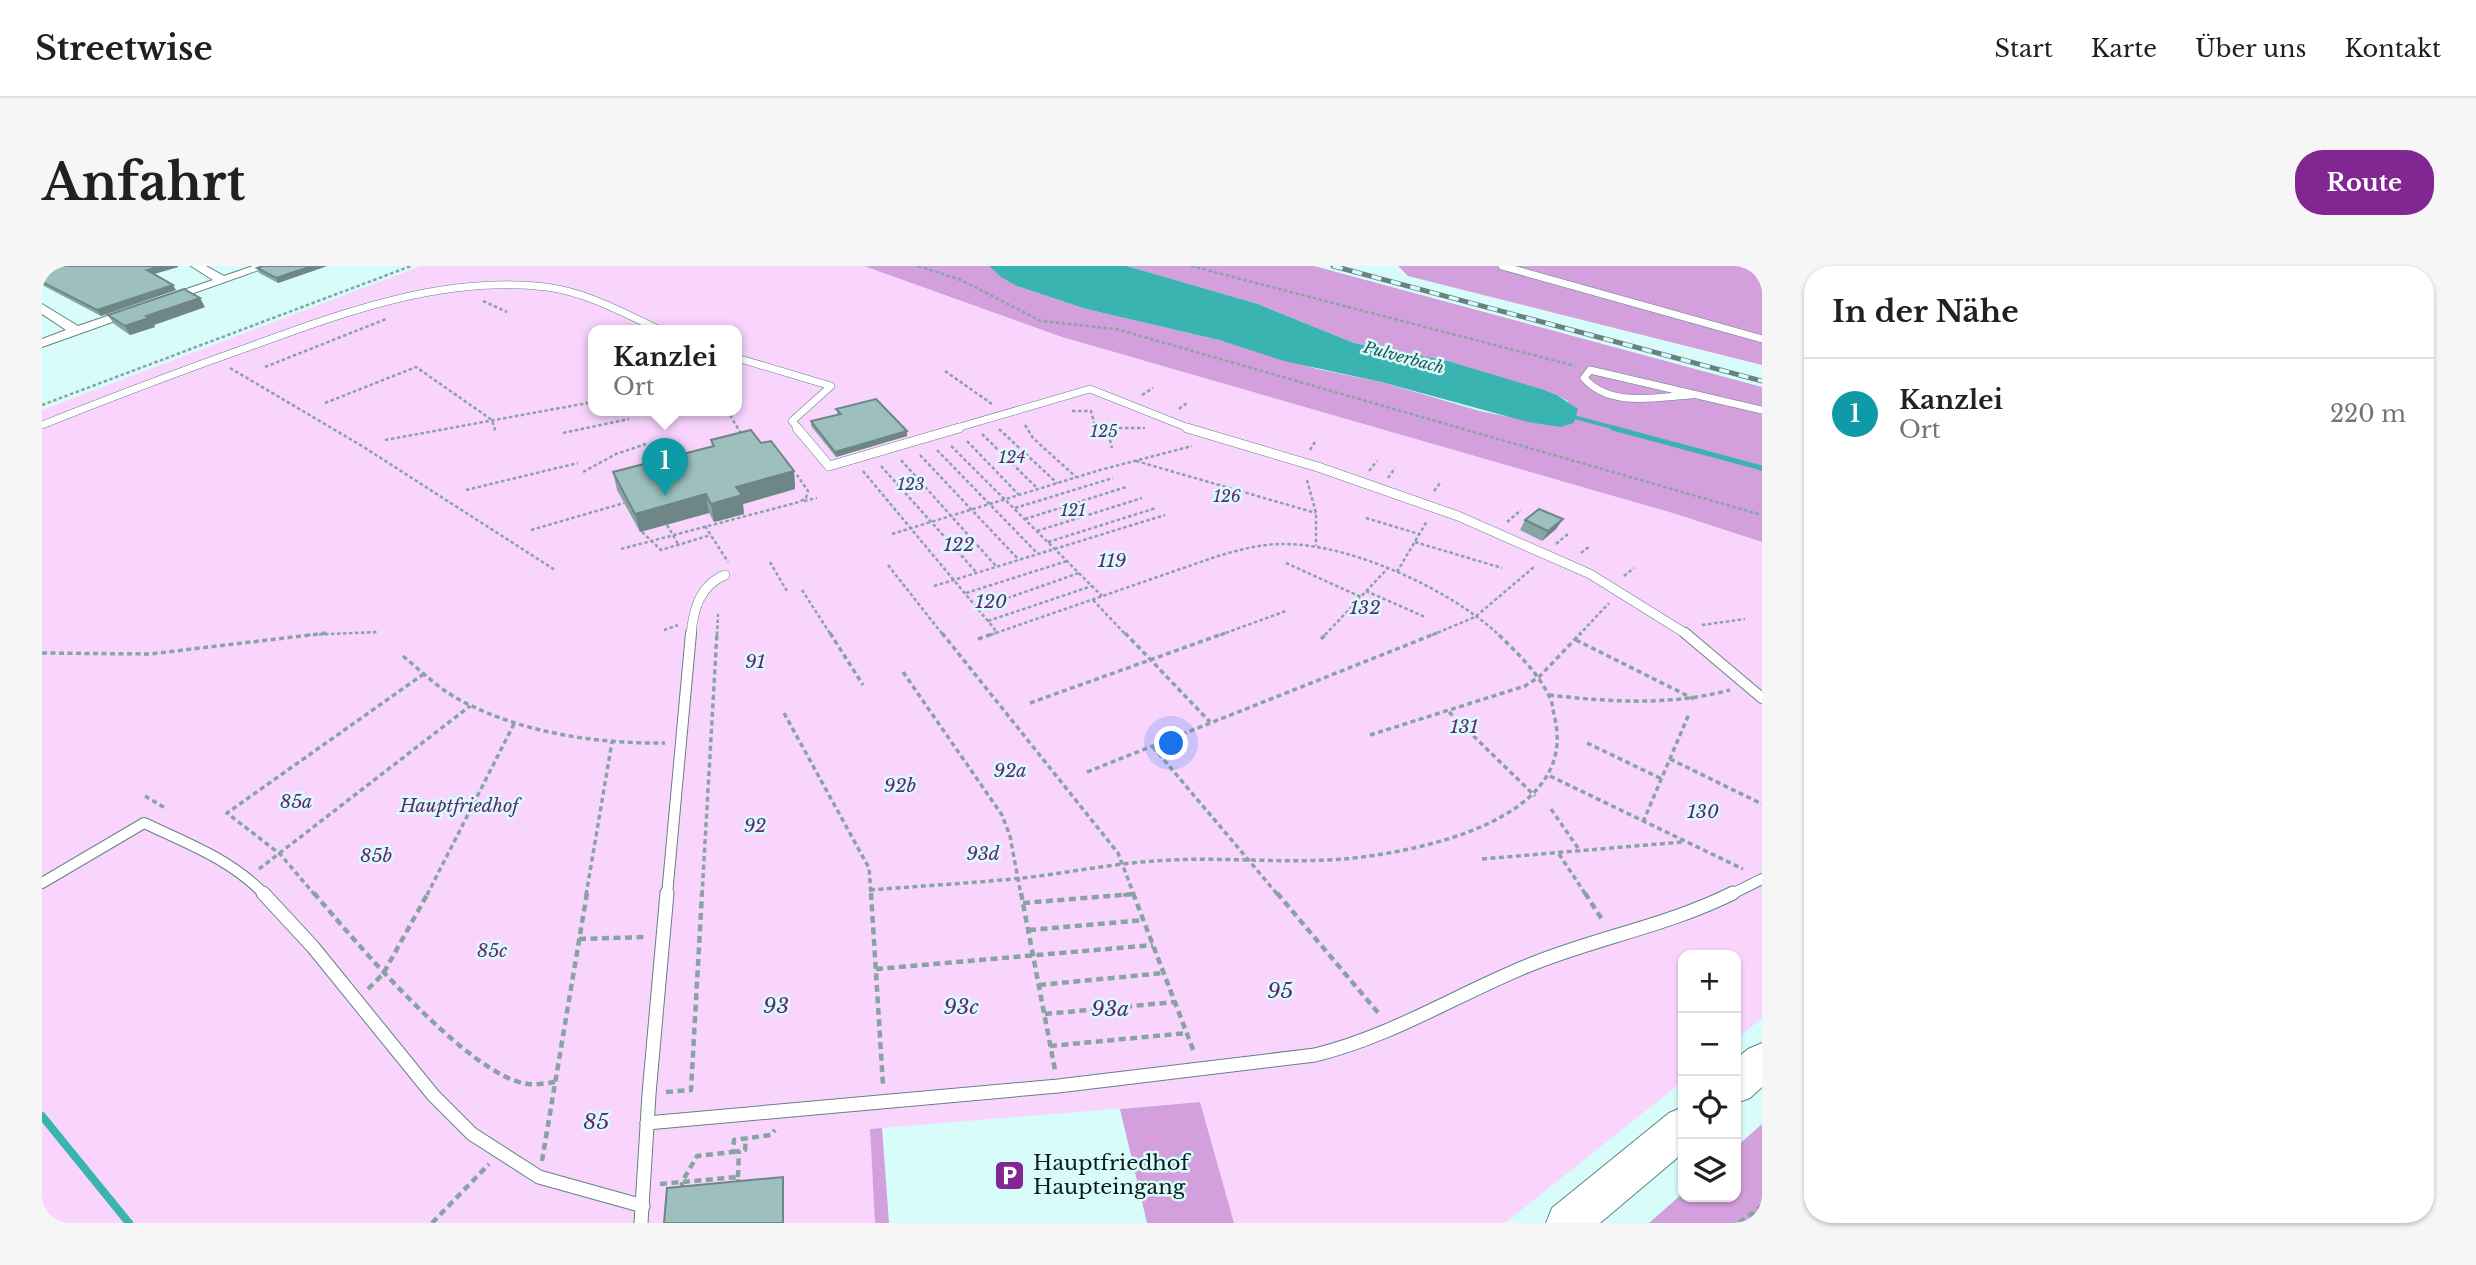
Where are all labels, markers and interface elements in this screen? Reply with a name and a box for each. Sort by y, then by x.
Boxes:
text: Streetwise [35,28,213,69]
text: Start [1995,34,2053,63]
text: Karte [2091,34,2157,63]
text: Über uns [2195,34,2307,63]
text: Kontakt [2345,34,2441,63]
button: Route [2295,150,2434,215]
text: Anfahrt [42,152,245,213]
text: In der Nähe [1832,293,2019,330]
popup [588,325,742,416]
water label: Pulverbach [1360,336,1447,377]
text: Kanzlei [613,341,717,373]
text: Ort [613,373,655,401]
text: Kanzlei [1899,384,2003,416]
text: 1 [1850,400,1860,428]
text: 220 m [2330,400,2406,428]
text: Ort [1899,416,1940,444]
park label: 125 [1089,421,1118,441]
pin: 1 [642,438,688,496]
park label: 124 [998,447,1025,467]
park label: 123 [896,474,925,494]
park label: 126 [1212,486,1241,506]
park label: 121 [1059,500,1086,520]
park label: 122 [942,534,975,556]
park label: 119 [1097,550,1126,572]
park label: 120 [974,591,1007,613]
park label: 132 [1349,597,1380,619]
park label: 91 [745,651,765,673]
park label: 131 [1449,716,1478,738]
your location [1154,726,1188,760]
park label: 92a [994,760,1026,782]
park label: 92b [884,775,916,797]
park label: 85a [280,791,312,813]
park label: Hauptfriedhof [399,795,522,817]
park label: 130 [1686,801,1719,823]
park label: 92 [744,815,766,837]
park label: 93d [966,843,1000,865]
park label: 85b [360,845,392,867]
park label: 85c [477,940,507,962]
map controls [1678,950,1741,1202]
button: + [1678,950,1741,1013]
park label: 95 [1267,978,1293,1004]
park label: 93 [763,993,789,1019]
park label: 93c [943,994,979,1020]
park label: 93a [1091,996,1129,1022]
button: − [1678,1013,1741,1076]
button: locate [1678,1076,1741,1139]
park label: 85 [583,1109,609,1135]
button: layers [1678,1139,1741,1202]
place label: Hauptfriedhof Haupteingang [1033,1150,1192,1200]
parking icon: Hauptfriedhof Haupteingang [993,1158,1027,1192]

